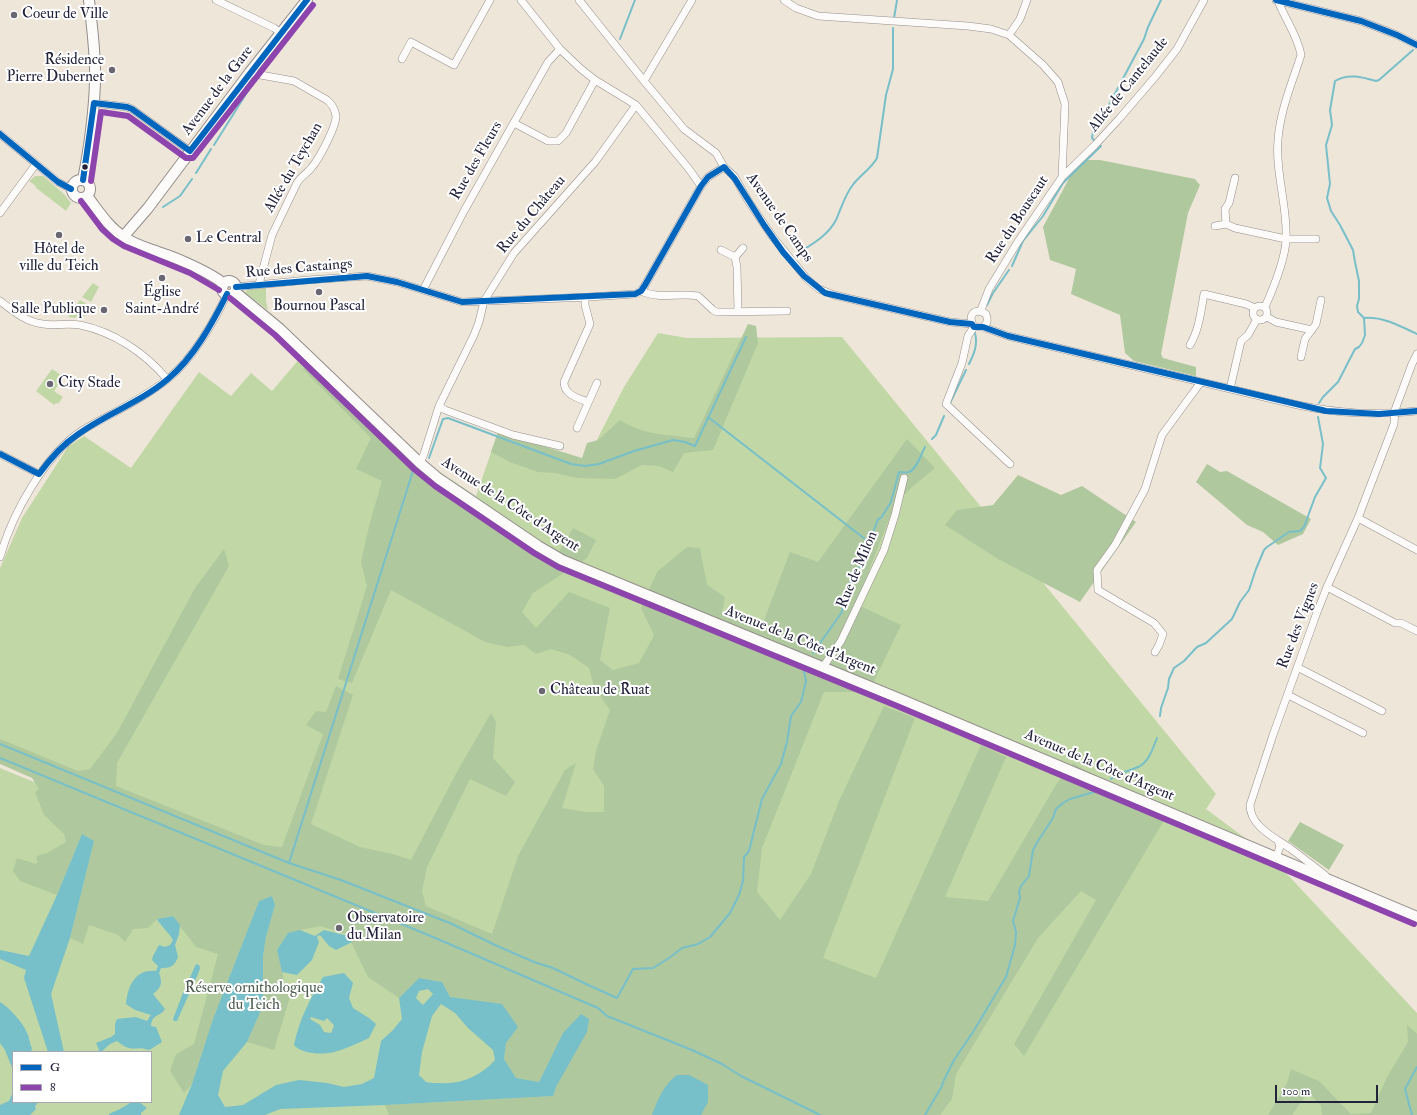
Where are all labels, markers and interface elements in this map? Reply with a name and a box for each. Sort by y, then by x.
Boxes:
place label: Coeur de Ville [22,6,108,24]
marker: Coeur de Ville [9,10,19,20]
street label: Allée de Cantelaude [1085,34,1173,136]
street label: Avenue de la Gare [179,43,257,139]
place label: Résidence Pierre Dubernet [7,52,104,87]
marker: Résidence Pierre Dubernet [107,65,117,75]
street label: Rue des Fleurs [447,119,507,203]
street label: Allée du Teychan [261,120,327,216]
unlabelled marker [80,162,90,172]
street label: Avenue de Camps [742,170,816,266]
street label: Rue du Château [494,172,570,258]
street label: Rue du Bouscaut [983,173,1053,267]
marker: Hôtel de ville du Teich [54,230,64,240]
place label: Le Central [196,230,262,248]
marker: Le Central [183,234,193,244]
place label: Hôtel de ville du Teich [19,241,99,276]
street label: Rue des Castaings [245,255,353,283]
marker: Église Saint-André [157,273,167,283]
place label: Église Saint-André [125,284,199,319]
marker: Bournou Pascal [314,287,324,297]
place label: Bournou Pascal [273,298,365,316]
place label: Salle Publique [11,301,96,319]
marker: Salle Publique [99,305,109,315]
place label: City Stade [58,375,120,393]
marker: City Stade [45,379,55,389]
street label: Avenue de la Côte d'Argent [438,454,582,556]
street label: Rue de Milon [834,529,882,611]
street label: Rue des Vignes [1274,580,1324,672]
street label: Avenue de la Côte d'Argent [722,603,878,679]
place label: Château de Ruat [550,682,649,700]
marker: Château de Ruat [537,686,547,696]
street label: Avenue de la Côte d'Argent [1021,726,1177,806]
place label: Observatoire du Milan [347,910,424,945]
marker: Observatoire du Milan [334,923,344,933]
park label: Réserve ornithologique du Teich [185,980,323,1015]
legend [12,1051,152,1103]
text: G [50,1060,60,1075]
scale bar [1277,1077,1380,1103]
text: 8 [50,1080,56,1095]
text: 100 m [1282,1084,1310,1099]

